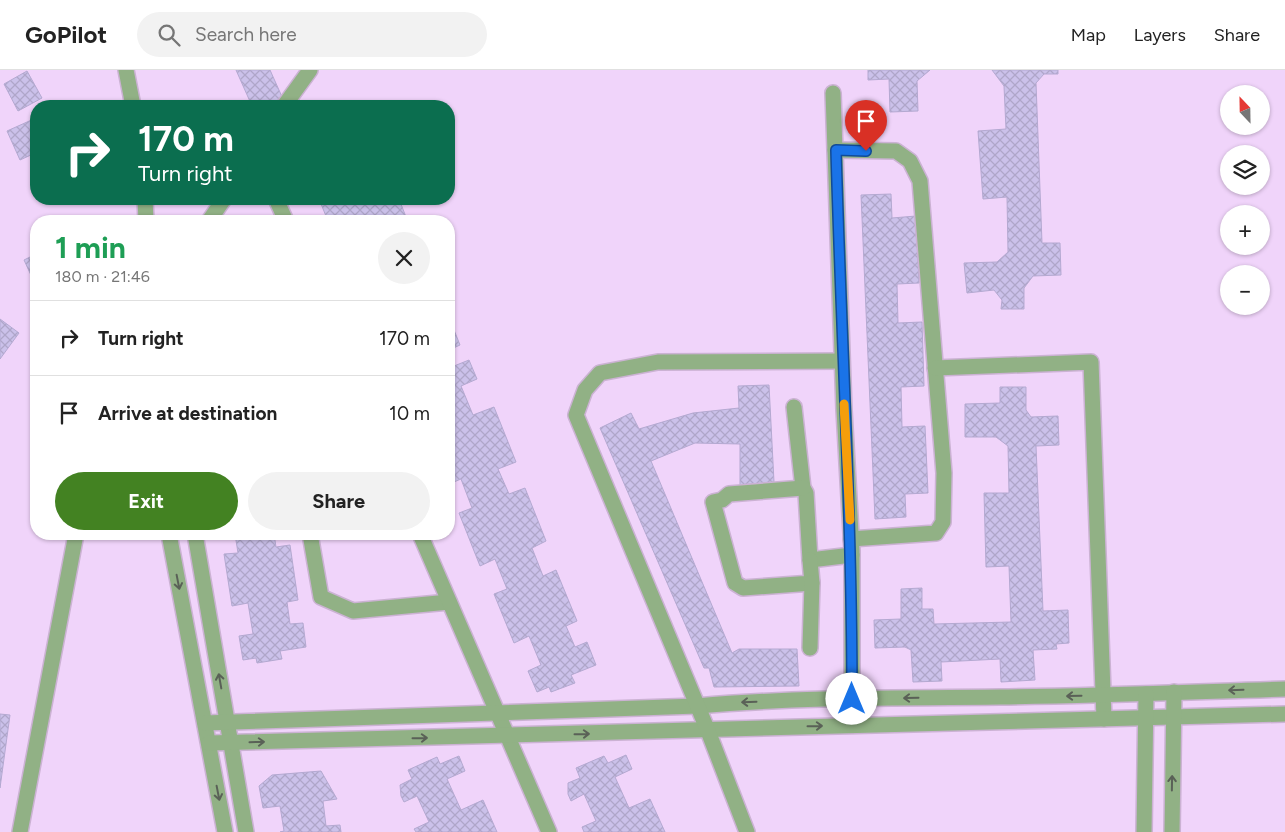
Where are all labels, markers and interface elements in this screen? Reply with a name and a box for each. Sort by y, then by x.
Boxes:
search box [137,12,487,57]
text: GoPilot [25,20,107,49]
icon: search [155,21,183,49]
text: Search here [195,23,297,46]
text: Map [1071,24,1106,46]
text: Layers [1134,24,1186,46]
text: Share [1214,24,1260,46]
north arrow [1220,85,1270,135]
map controls [1220,85,1270,315]
pin [845,100,887,151]
icon: arrive [852,107,880,135]
text: 170 m [138,118,234,160]
icon: right [55,120,120,185]
button: layers [1220,145,1270,195]
text: Turn right [138,160,233,187]
button: + [1220,205,1270,255]
text: 1 min [55,229,126,266]
button: close [378,232,430,284]
button: − [1220,265,1270,315]
text: 180 m · 21:46 [55,267,150,286]
icon: right [55,324,83,352]
text: Turn right [98,327,184,350]
text: 170 m [379,327,430,350]
icon: arrive [55,399,83,427]
text: Arrive at destination [98,402,277,425]
text: 10 m [389,402,430,425]
button: Exit [55,472,238,530]
button: Share [248,472,430,530]
one-way arrow [174,573,184,589]
position arrow [825,672,877,724]
one-way arrow [214,673,224,689]
one-way arrow [1229,686,1245,695]
one-way arrow [1066,691,1082,701]
one-way arrow [904,693,920,703]
one-way arrow [741,697,758,707]
one-way arrow [806,722,822,731]
one-way arrow [574,729,590,739]
one-way arrow [412,733,428,743]
one-way arrow [249,737,265,747]
one-way arrow [1167,776,1177,792]
one-way arrow [213,785,223,801]

